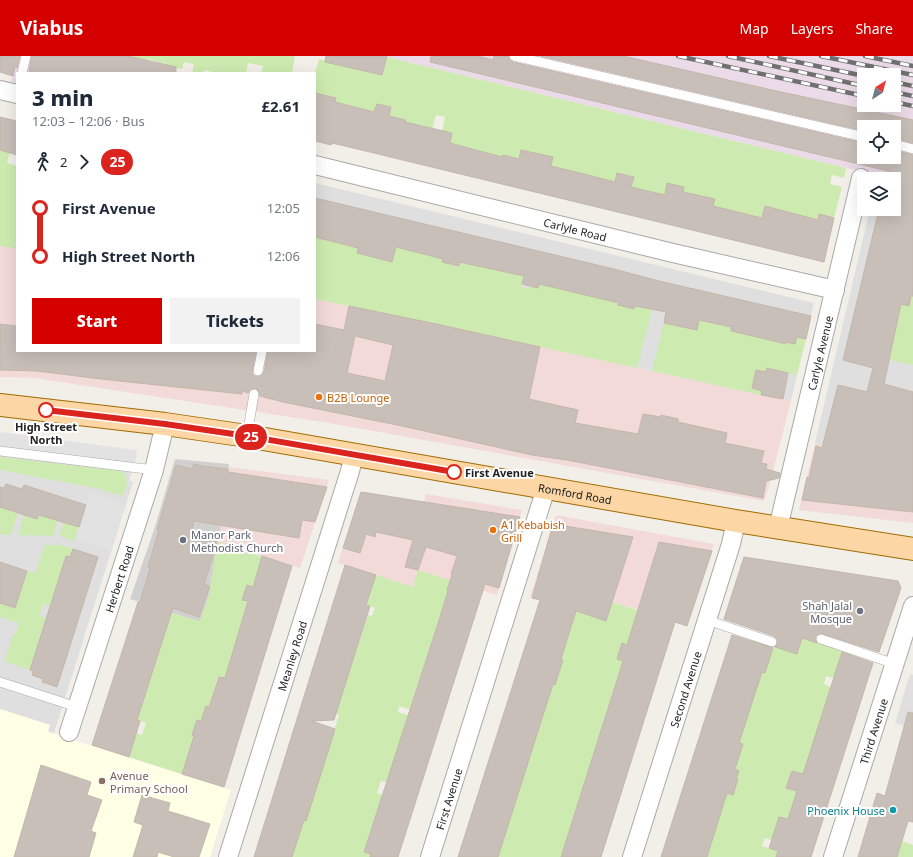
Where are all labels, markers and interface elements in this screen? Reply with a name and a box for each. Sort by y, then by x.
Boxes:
text: Viabus [20,15,83,41]
text: Map [740,19,769,38]
text: Layers [791,19,833,38]
text: Share [855,19,893,38]
north arrow [857,68,901,112]
map controls [857,68,901,216]
text: 3 min [32,82,93,112]
text: £2.61 [261,96,300,116]
text: 12:03 – 12:06 · Bus [32,112,145,130]
button: locate [857,120,901,164]
icon: walk [32,151,54,173]
icon: forward [73,151,95,173]
text: 25 [109,152,125,171]
text: 2 [60,153,67,171]
button: layers [857,172,901,216]
text: First Avenue [62,198,156,218]
text: 12:05 [267,199,300,217]
street label: Carlyle Road [542,214,608,244]
text: High Street North [62,246,195,266]
text: 12:06 [267,247,300,265]
button: Start [32,298,162,344]
button: Tickets [170,298,300,344]
street label: Carlyle Avenue [803,314,836,392]
place label: B2B Lounge [327,390,389,405]
marker: B2B Lounge [314,392,324,402]
marker: High Street North [38,402,54,418]
place label: High Street North [15,419,77,447]
line badge: 25 [233,424,269,450]
text: 25 [243,427,259,446]
marker: First Avenue [446,464,462,480]
place label: First Avenue [465,465,534,480]
street label: Romford Road [537,479,613,507]
place label: A1 Kebabish Grill [501,517,565,545]
marker: A1 Kebabish Grill [488,525,498,535]
place label: Manor Park Methodist Church [191,527,283,555]
marker: Manor Park Methodist Church [178,535,188,545]
street label: Herbert Road [101,543,137,614]
place label: Shah Jalal Mosque [802,598,852,626]
marker: Shah Jalal Mosque [855,606,865,616]
street label: Meanley Road [273,619,310,693]
street label: Second Avenue [666,649,704,729]
street label: Third Avenue [856,696,891,766]
street label: First Avenue [432,766,465,832]
place label: Avenue Primary School [110,768,188,796]
marker: Avenue Primary School [97,776,107,786]
place label: Phoenix House [807,803,885,818]
marker: Phoenix House [888,805,898,815]

